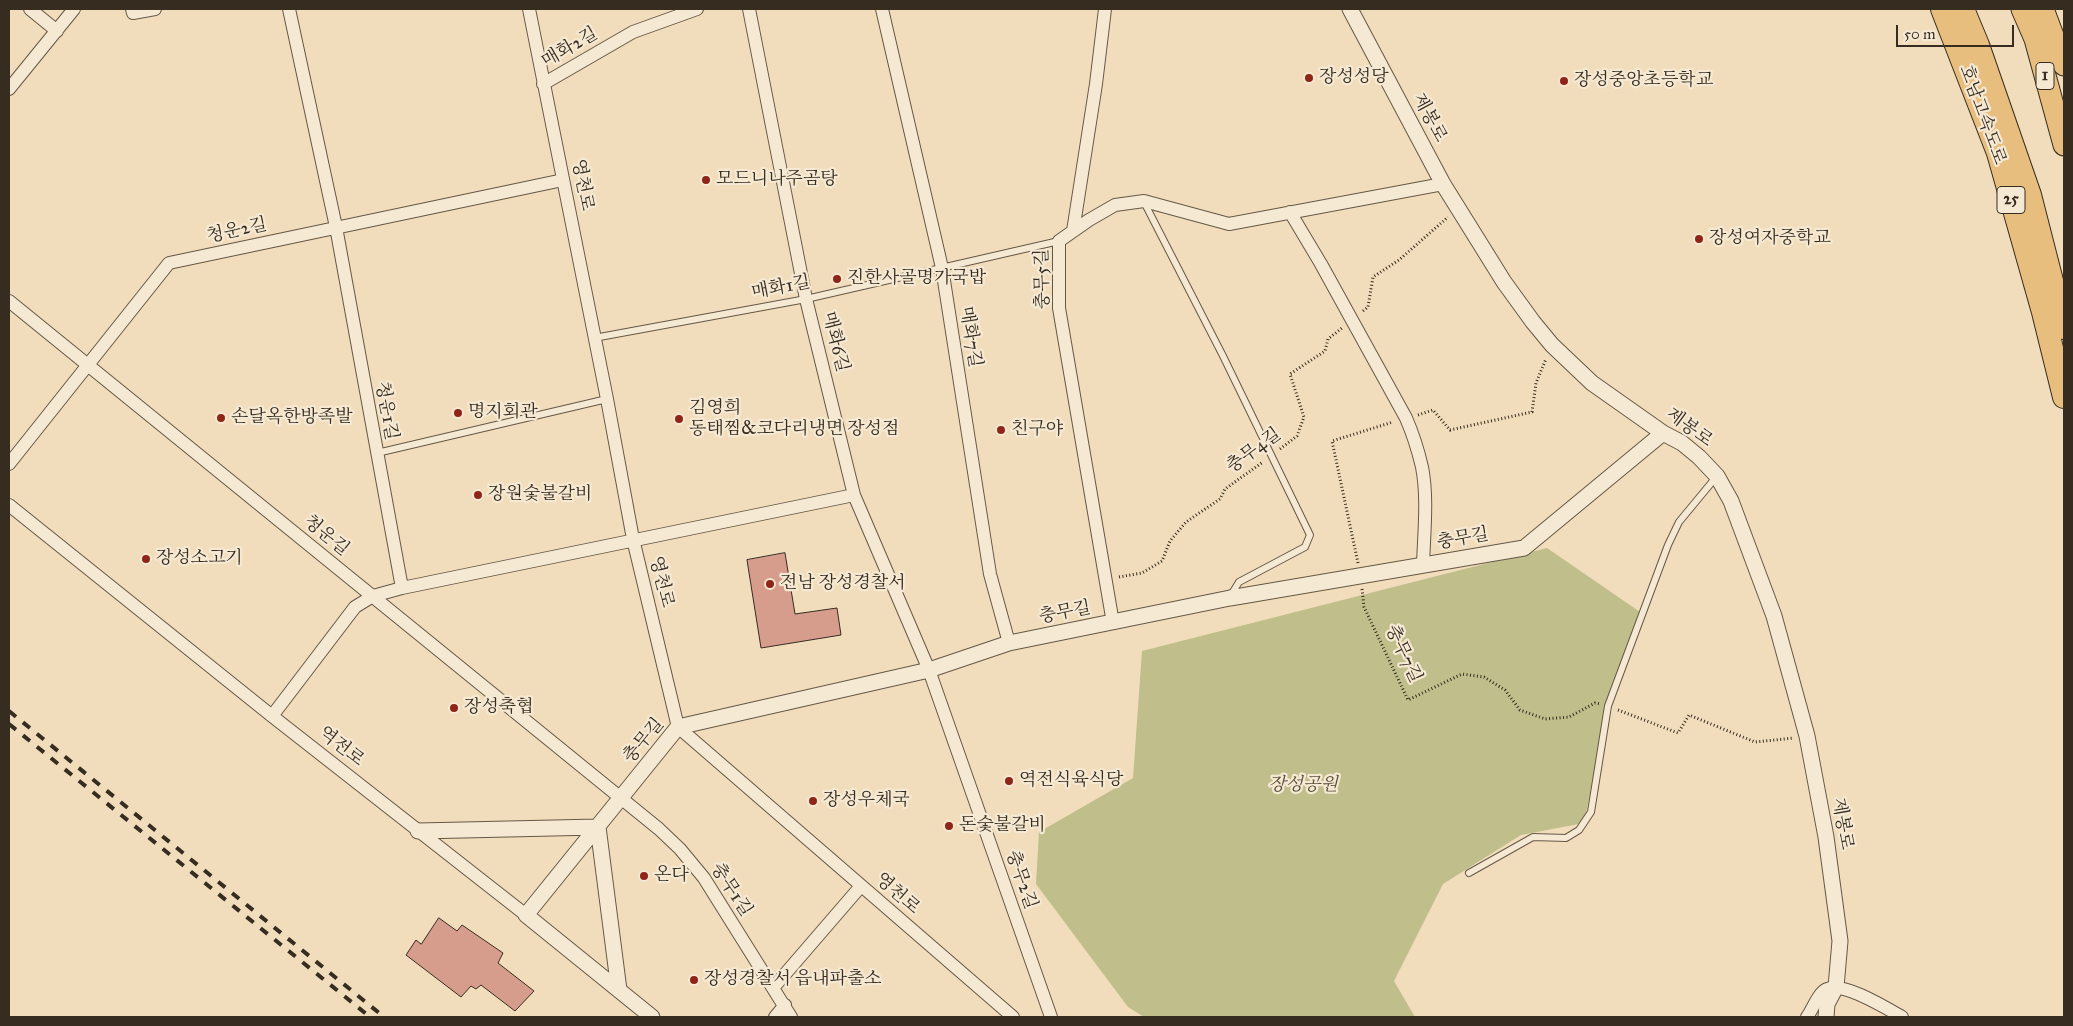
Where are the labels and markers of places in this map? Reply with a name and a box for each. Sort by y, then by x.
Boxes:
place label: 장성성당 [1319,67,1389,89]
place label: 장성중앙초등학교 [1574,70,1713,92]
marker: 장성성당 [1303,72,1315,84]
marker: 장성중앙초등학교 [1558,75,1570,87]
place label: 모드니나주곰탕 [716,169,838,191]
marker: 모드니나주곰탕 [700,174,712,186]
place label: 장성여자중학교 [1709,228,1831,250]
marker: 장성여자중학교 [1693,233,1705,245]
place label: 진한사골명가국밥 [847,268,986,290]
marker: 진한사골명가국밥 [831,273,843,285]
place label: 김영희 동태찜&코다리냉면 장성점 [689,398,899,440]
place label: 명지회관 [468,402,538,424]
place label: 손달옥한방족발 [231,407,353,429]
marker: 명지회관 [452,407,464,419]
marker: 손달옥한방족발 [215,412,227,424]
marker: 김영희 동태찜&코다리냉면 장성점 [673,413,685,425]
place label: 친구야 [1011,419,1063,441]
marker: 친구야 [995,424,1007,436]
place label: 장원숯불갈비 [488,484,592,506]
marker: 장원숯불갈비 [472,489,484,501]
place label: 장성소고기 [156,548,243,570]
marker: 장성소고기 [140,553,152,565]
place label: 전남 장성경찰서 [780,573,906,595]
marker: 전남 장성경찰서 [764,578,776,590]
place label: 장성축협 [464,697,534,719]
marker: 장성축협 [448,702,460,714]
place label: 역전식육식당 [1019,770,1123,792]
marker: 역전식육식당 [1003,775,1015,787]
place label: 장성우체국 [823,790,910,812]
marker: 장성우체국 [807,795,819,807]
place label: 돈숯불갈비 [959,815,1046,837]
marker: 돈숯불갈비 [943,820,955,832]
place label: 온다 [654,865,689,887]
marker: 온다 [638,870,650,882]
place label: 장성경찰서 읍내파출소 [704,969,882,991]
marker: 장성경찰서 읍내파출소 [688,974,700,986]

